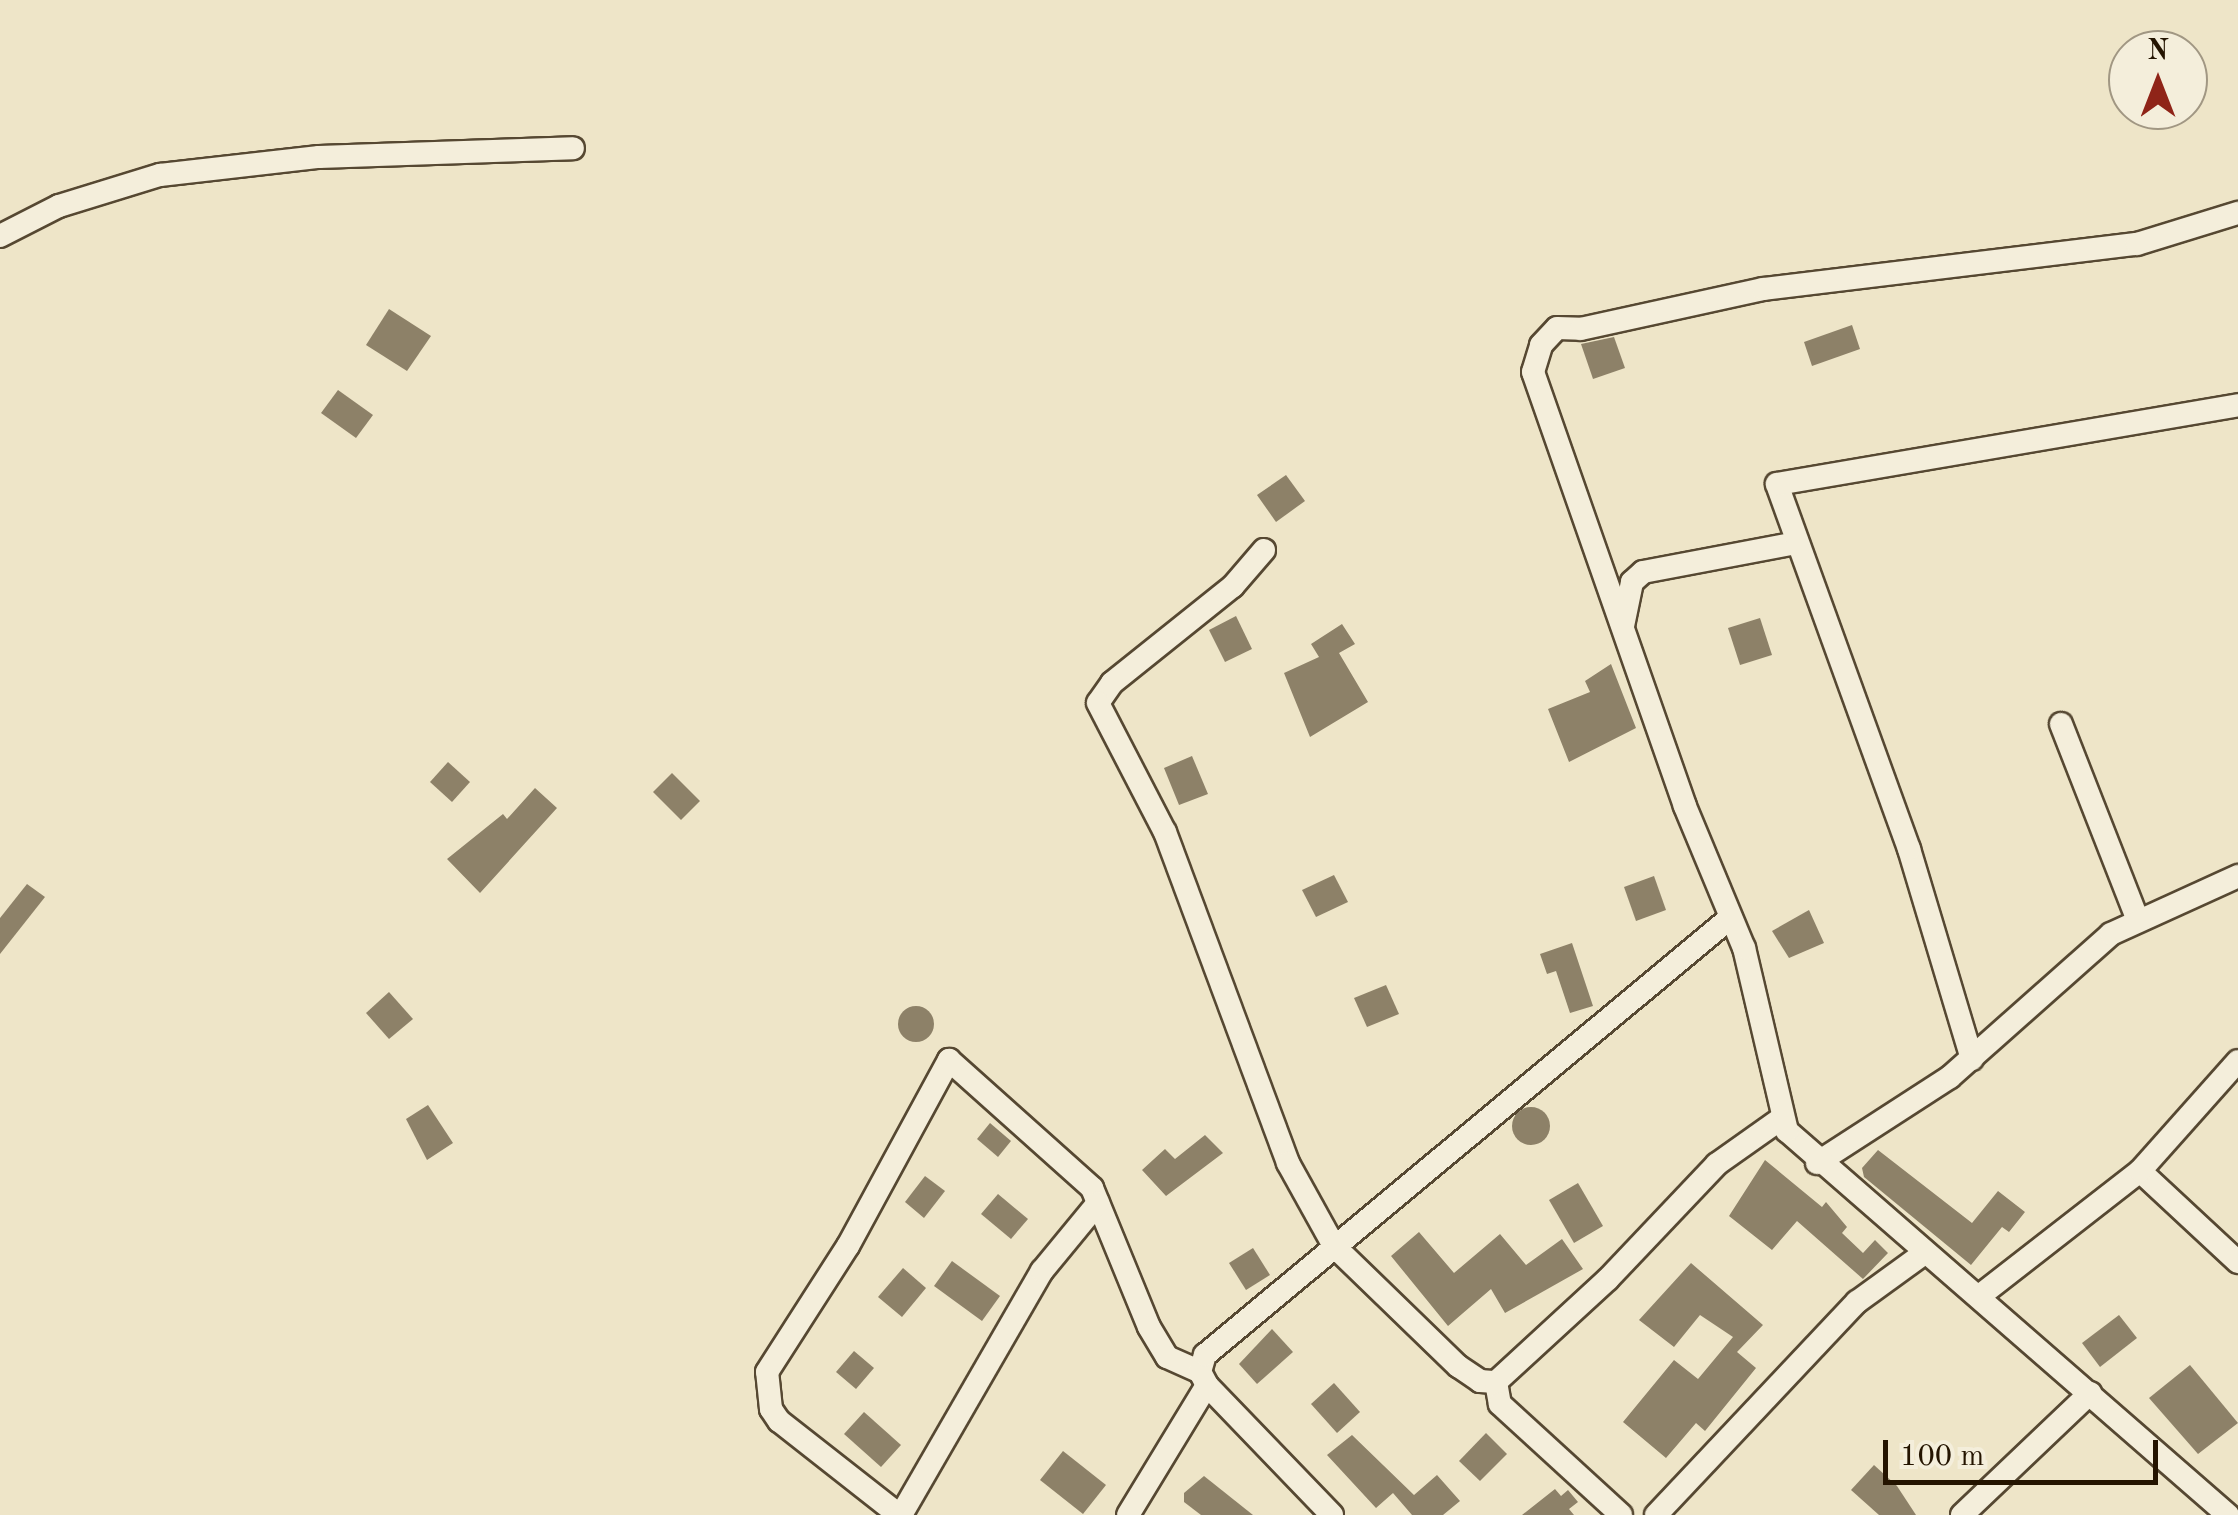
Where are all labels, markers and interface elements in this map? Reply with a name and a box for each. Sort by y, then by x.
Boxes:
north arrow [2108,30,2208,130]
text: N [2147,38,2169,66]
scale bar [1888,1420,2163,1482]
text: 100 m [1900,1442,1984,1472]

